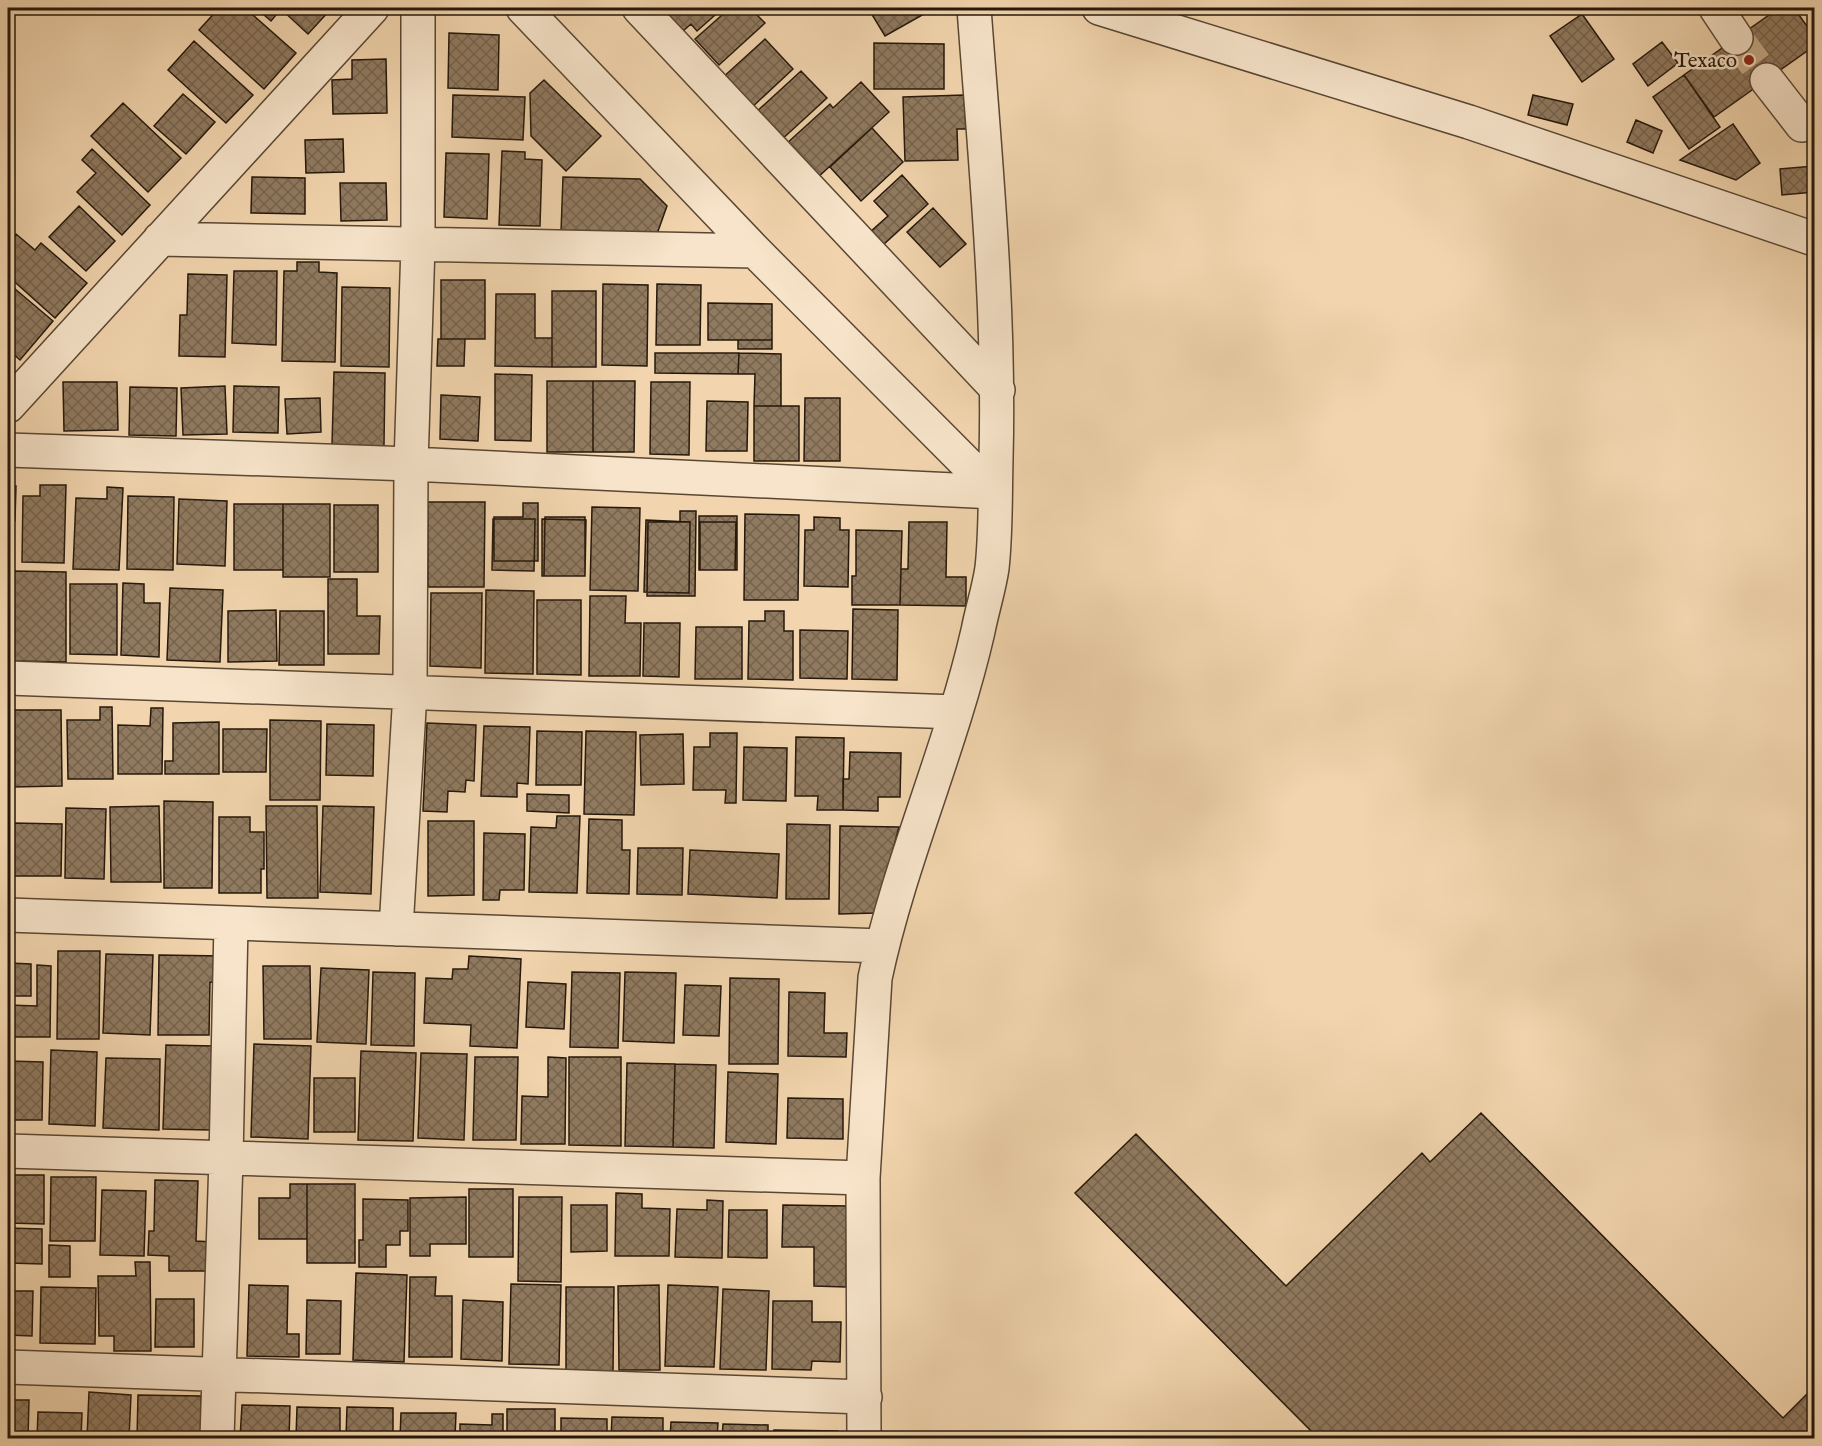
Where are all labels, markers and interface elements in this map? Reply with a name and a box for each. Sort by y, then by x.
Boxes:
place label: Texaco [1674,48,1737,75]
marker: Texaco [1742,53,1756,67]

